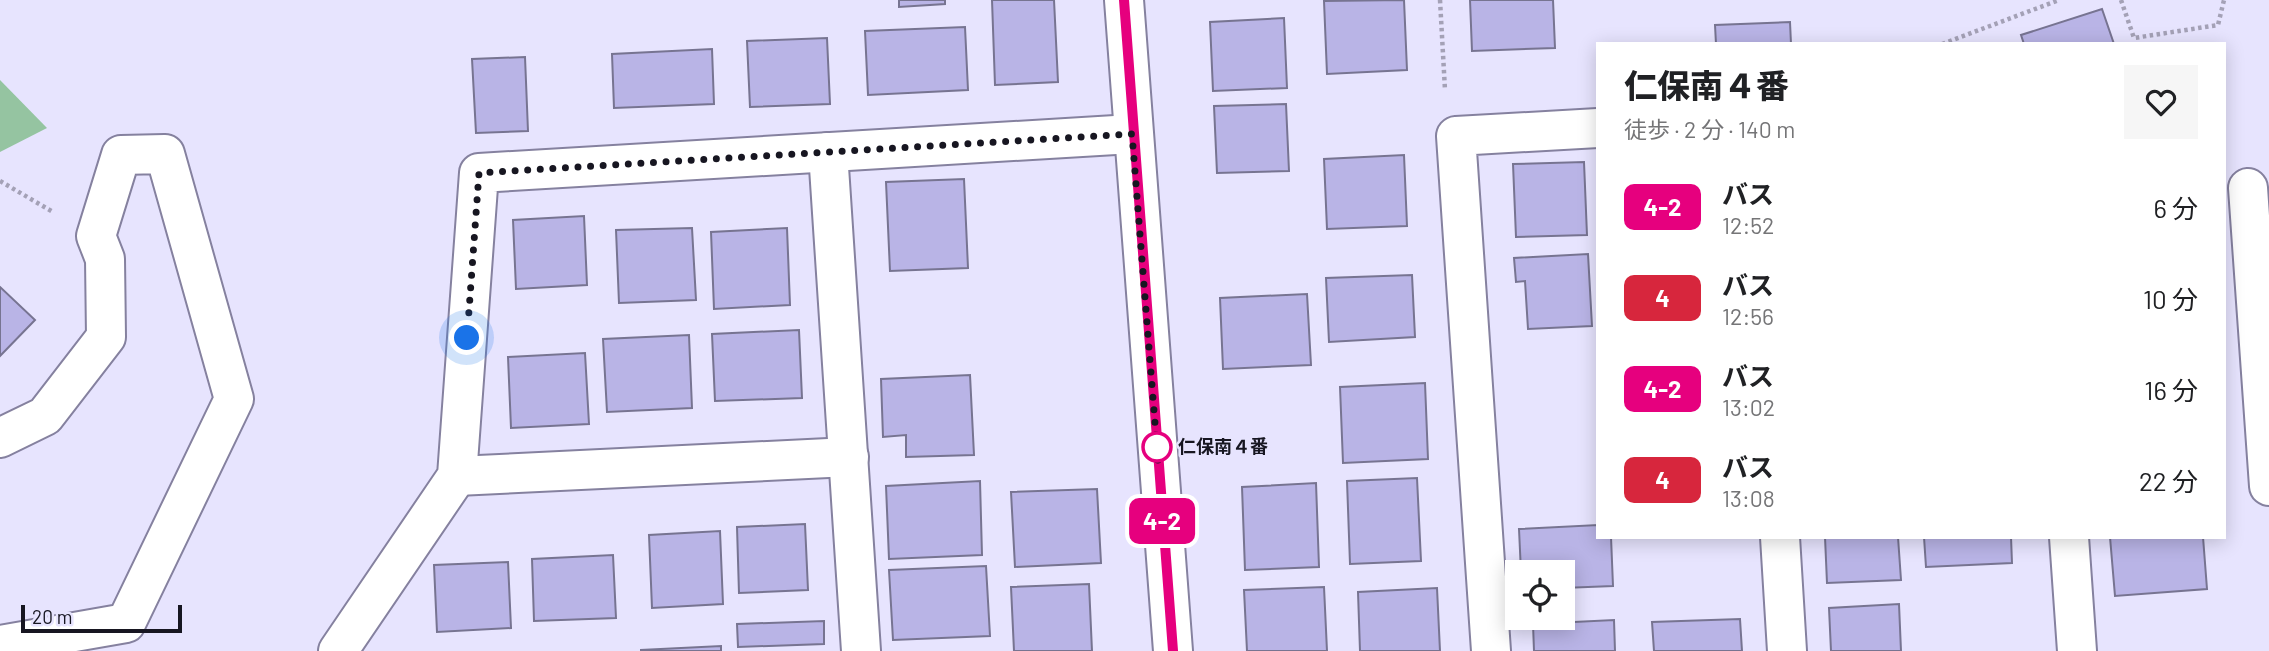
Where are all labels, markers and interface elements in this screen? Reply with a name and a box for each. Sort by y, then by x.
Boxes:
text: 仁保南４番 [1624,65,1789,105]
button: heart [2124,65,2198,139]
text: 徒歩 · 2 分 · 140 m [1624,115,1795,143]
text: バス [1722,178,1774,209]
text: 4-2 [1644,192,1681,221]
text: 6 分 [2153,192,2198,223]
text: 12:52 [1722,211,1774,239]
text: バス [1722,269,1774,300]
text: 4 [1655,283,1670,312]
text: 10 分 [2143,283,2198,314]
text: 12:56 [1722,302,1774,330]
your location [449,320,484,355]
text: バス [1722,360,1774,391]
text: 4-2 [1644,374,1681,403]
text: 16 分 [2144,374,2198,405]
text: 13:02 [1722,393,1775,421]
marker: 仁保南４番 [1142,432,1172,462]
place label: 仁保南４番 [1178,435,1268,457]
text: バス [1722,451,1774,482]
text: 4 [1655,465,1670,494]
text: 22 分 [2139,465,2198,496]
text: 13:08 [1722,484,1775,512]
line badge: 4-2 [1122,498,1202,544]
text: 4-2 [1143,506,1181,535]
map controls [1505,560,1575,630]
button: locate [1505,560,1575,630]
scale bar [21,602,182,634]
text: 20 m [32,605,72,628]

